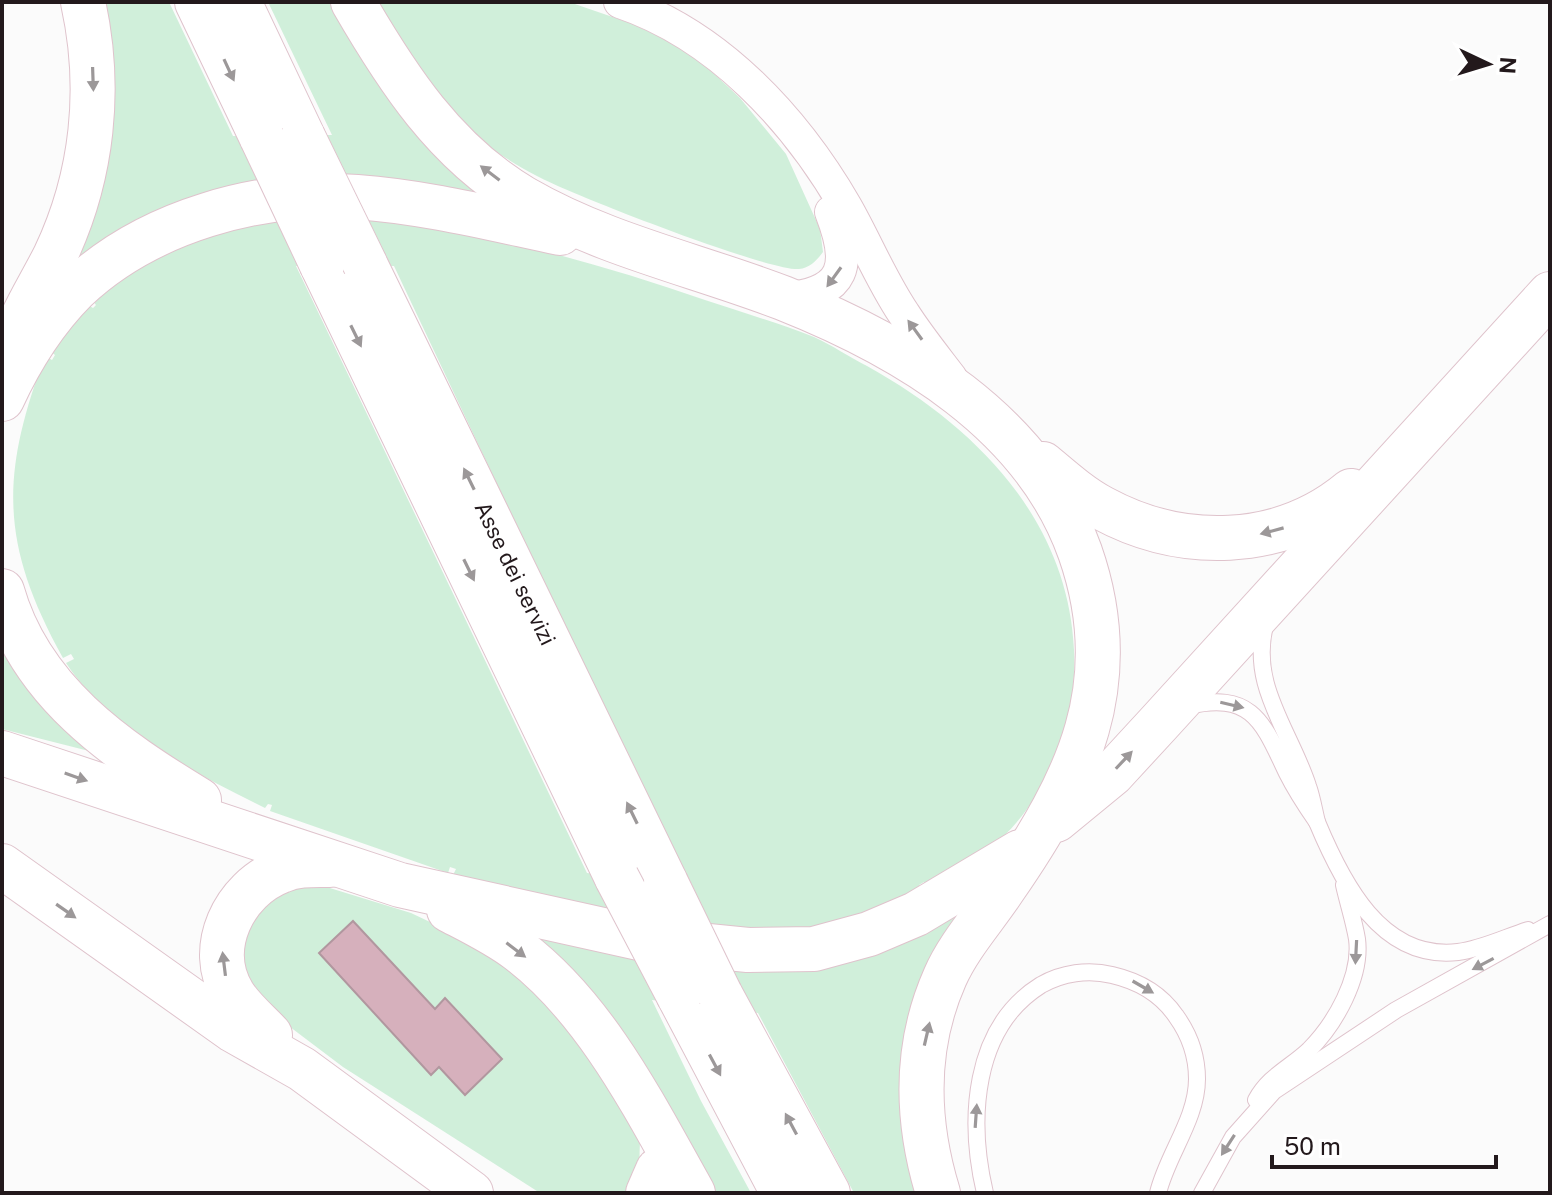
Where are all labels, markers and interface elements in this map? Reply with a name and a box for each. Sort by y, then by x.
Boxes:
north arrow [1448,24,1528,104]
text: N [1494,56,1522,75]
one-way arrow [222,58,236,82]
one-way arrow [86,67,99,92]
one-way arrow [480,165,500,181]
one-way arrow [826,267,843,288]
one-way arrow [908,320,924,340]
one-way arrow [349,324,363,347]
one-way arrow [462,467,476,490]
street label: Asse dei servizi [470,497,561,649]
one-way arrow [1260,525,1284,538]
one-way arrow [462,558,476,581]
one-way arrow [1219,699,1244,712]
one-way arrow [1115,751,1133,770]
one-way arrow [65,771,89,783]
one-way arrow [625,802,638,825]
one-way arrow [55,903,76,918]
one-way arrow [1349,940,1362,965]
one-way arrow [506,942,527,958]
one-way arrow [218,951,231,976]
one-way arrow [1471,957,1494,970]
one-way arrow [1132,980,1154,994]
one-way arrow [921,1021,933,1046]
one-way arrow [708,1054,722,1077]
one-way arrow [970,1103,983,1128]
one-way arrow [784,1113,797,1136]
scale bar [1272,1119,1496,1169]
text: 50 m [1284,1132,1341,1160]
one-way arrow [1221,1135,1236,1156]

